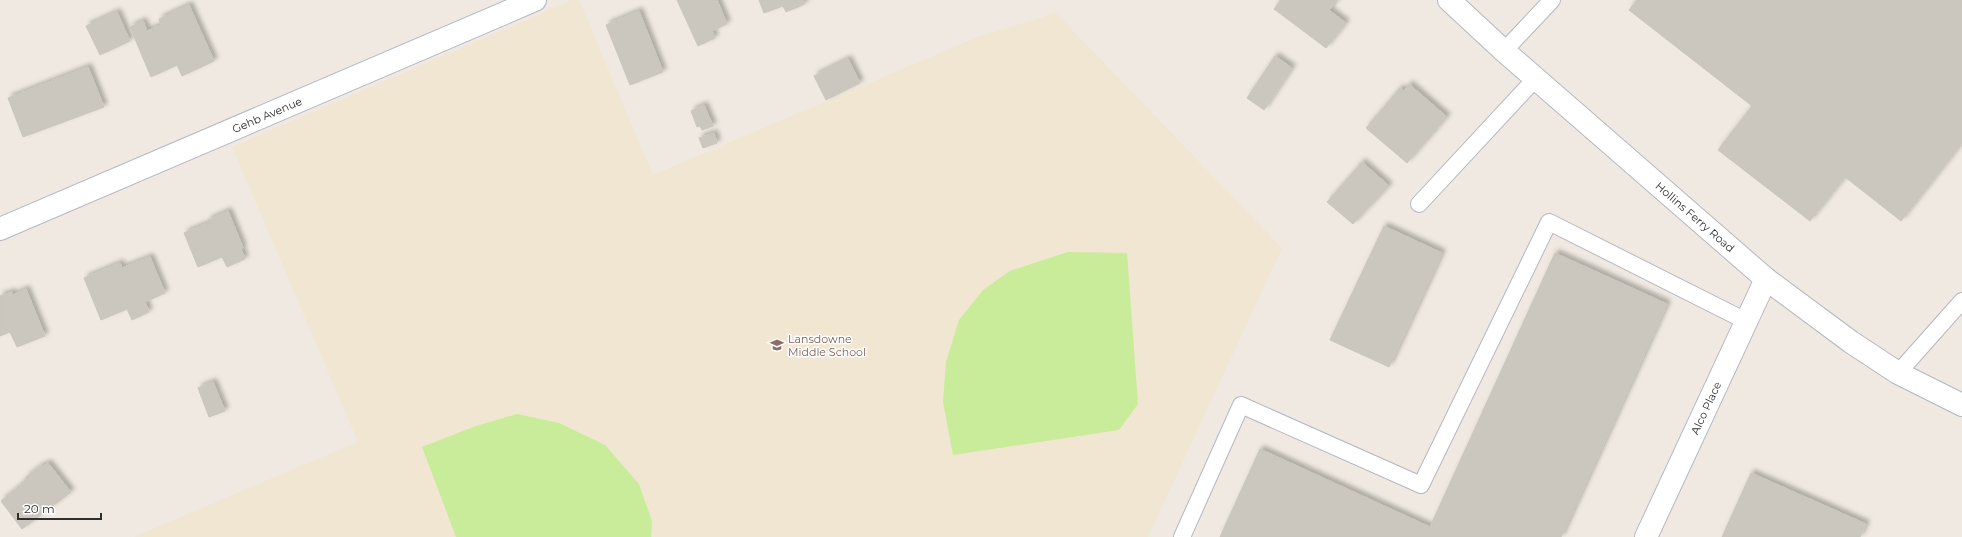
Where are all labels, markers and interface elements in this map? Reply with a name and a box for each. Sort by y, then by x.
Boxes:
street label: Gehb Avenue [230,94,304,136]
street label: Hollins Ferry Road [1653,179,1737,255]
place label: Lansdowne Middle School [788,332,866,359]
school or university icon: Lansdowne Middle School [769,337,785,353]
street label: Alco Place [1688,379,1724,437]
scale bar [18,495,101,521]
text: 20 m [24,501,55,516]

